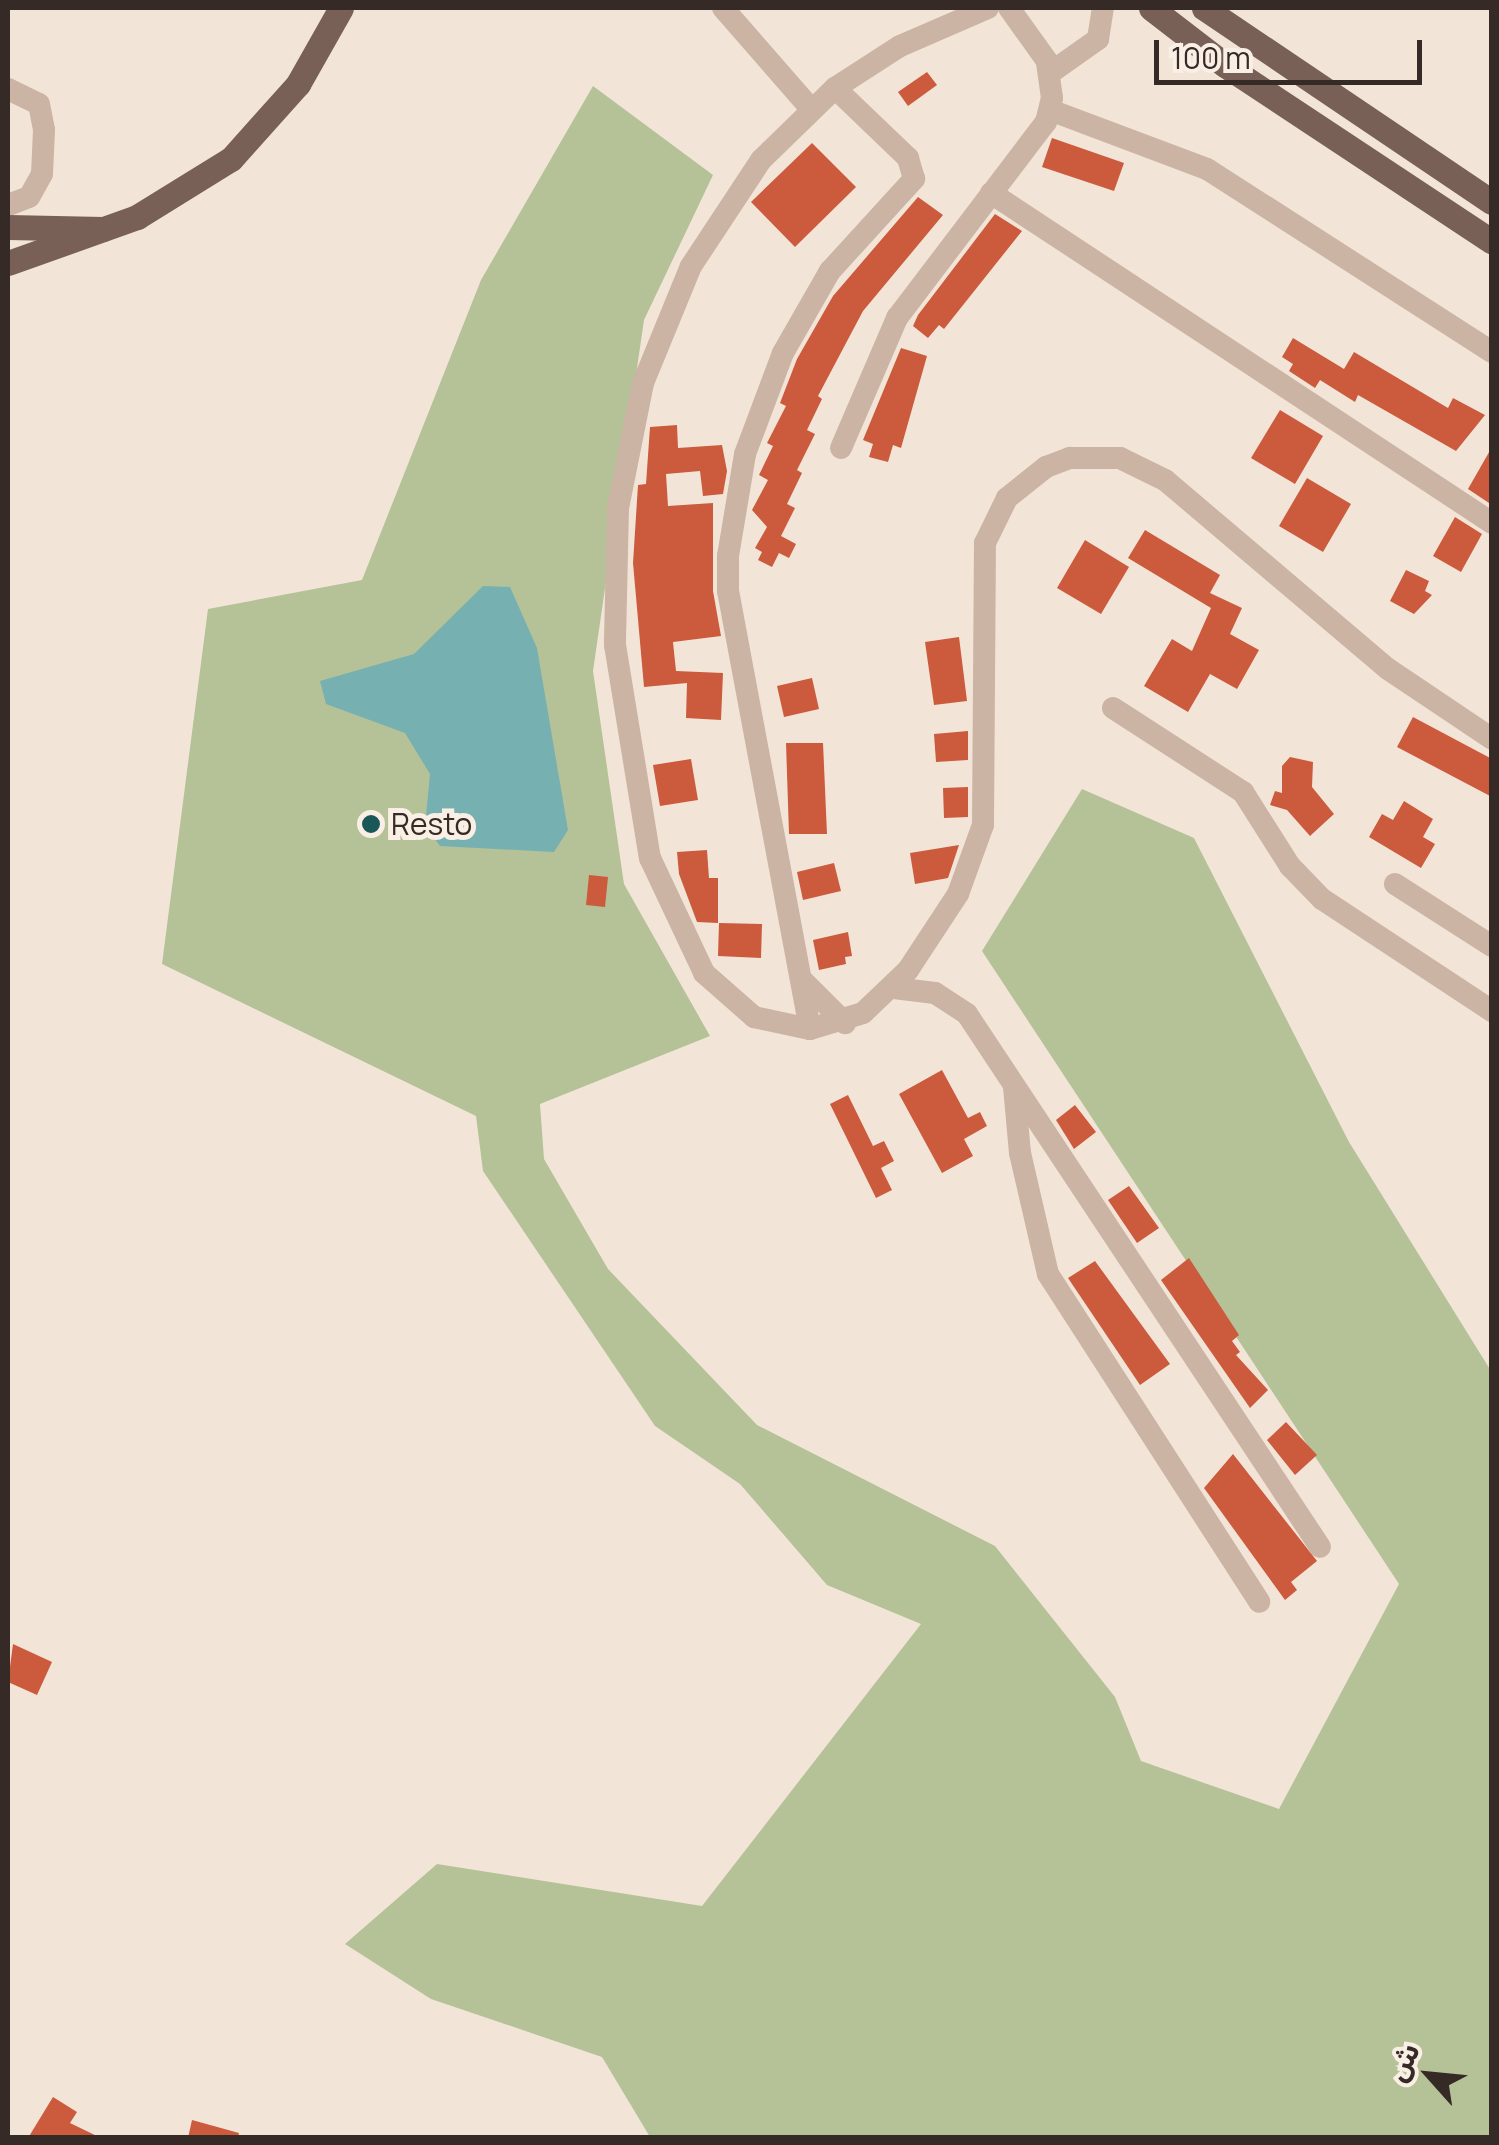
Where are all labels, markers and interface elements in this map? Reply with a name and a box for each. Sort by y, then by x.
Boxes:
scale bar [1159,20,1426,82]
text: 100 m [1171,37,1251,78]
place label: Resto [391,806,472,842]
marker: Resto [360,813,382,835]
north arrow [1379,2025,1479,2125]
text: ش [1377,2036,1428,2087]

